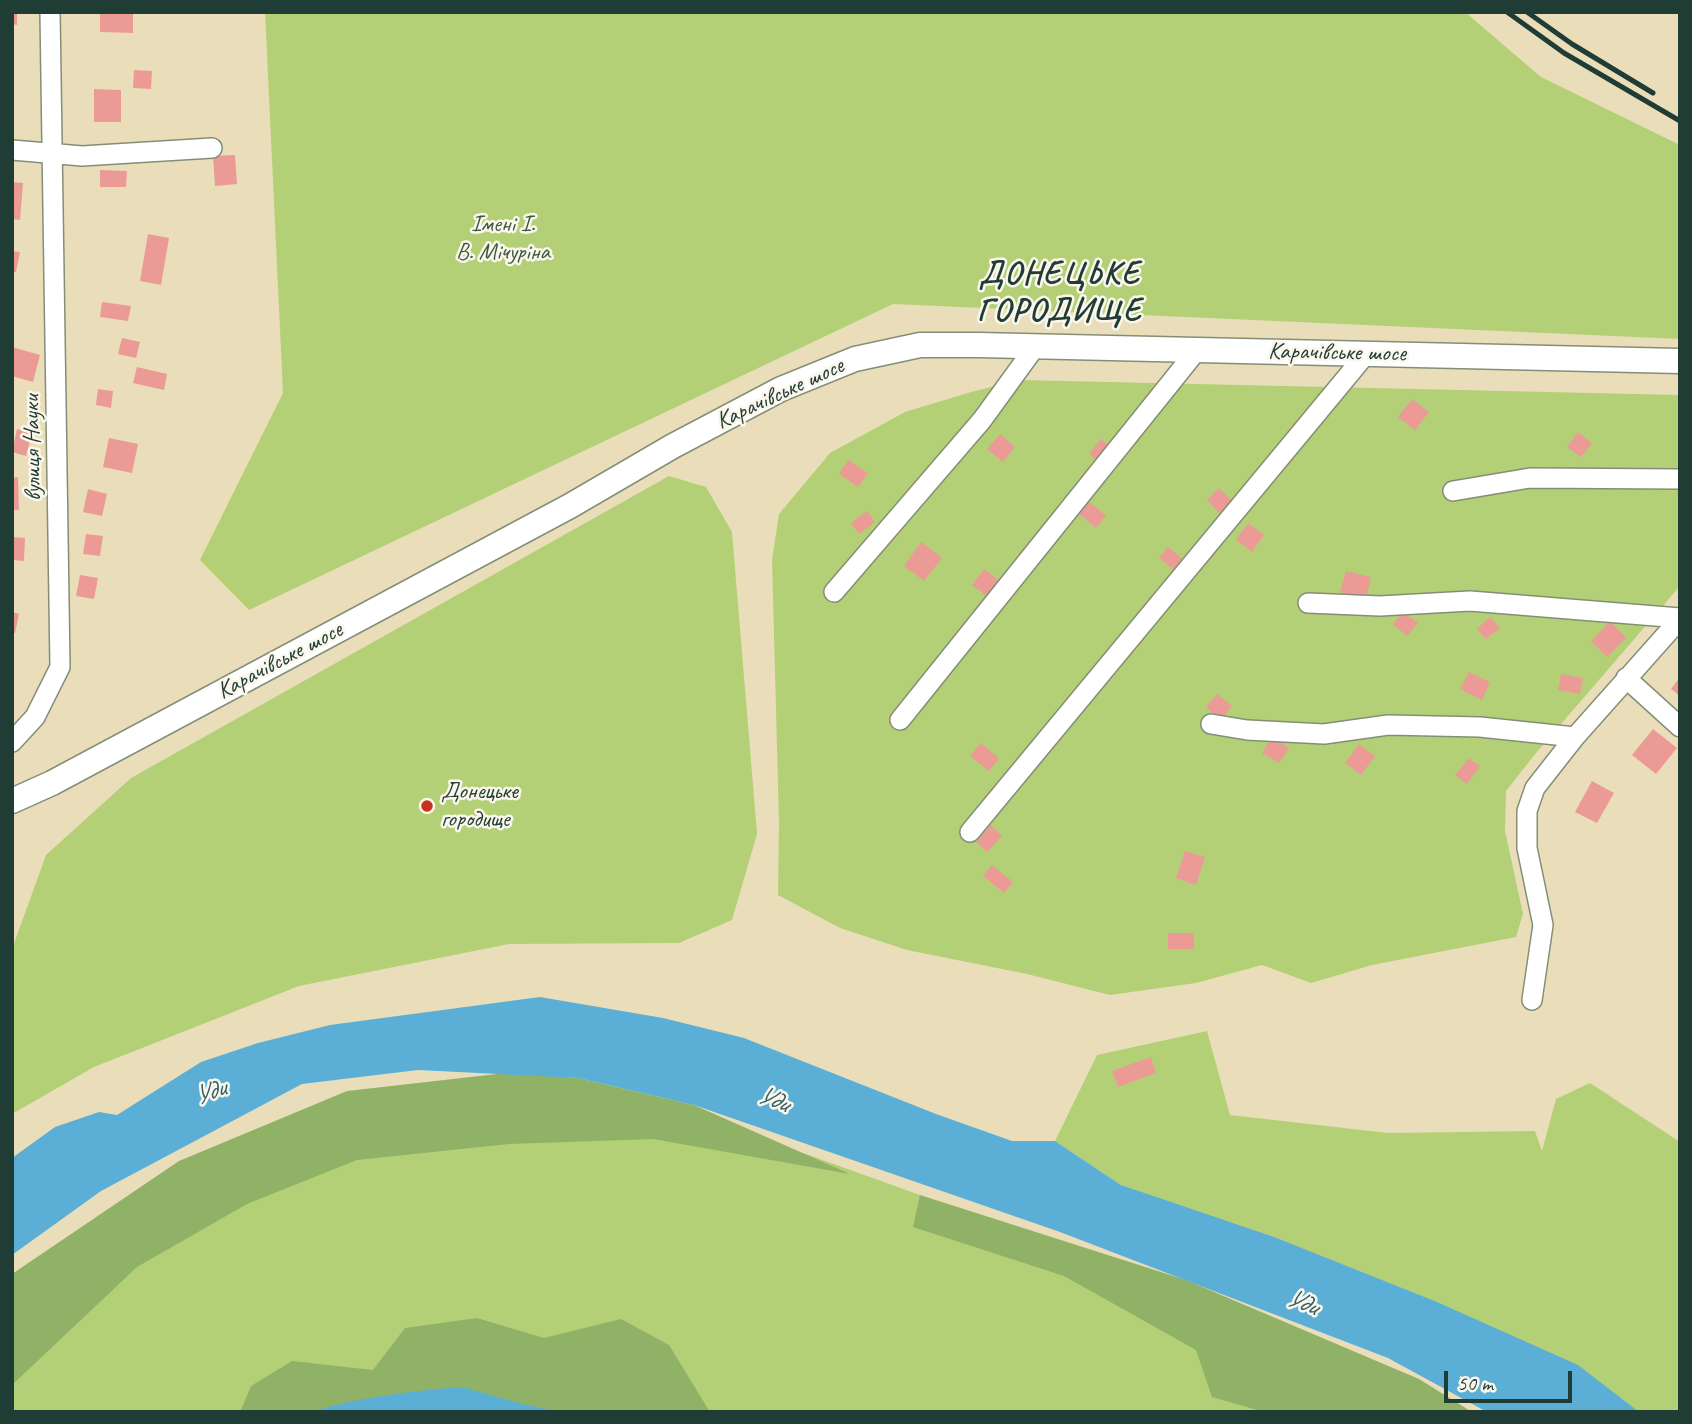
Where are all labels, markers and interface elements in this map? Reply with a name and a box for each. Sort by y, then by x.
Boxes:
park label: Імені І. В. Мічуріна [456,211,550,267]
district label: ДОНЕЦЬКЕ ГОРОДИЩЕ [974,256,1146,331]
street label: Карачівське шосе [1268,337,1406,369]
street label: Карачівське шосе [711,352,849,436]
street label: вулиця Науки [18,395,48,501]
street label: Карачівське шосе [212,616,348,706]
place label: Донецьке городище [441,778,518,834]
marker: Донецьке городище [419,798,435,814]
water label: Уди [190,1073,230,1113]
water label: Уди [753,1080,793,1120]
water label: Уди [1282,1283,1322,1323]
scale bar [1447,1358,1575,1402]
text: 50 m [1457,1370,1493,1396]

